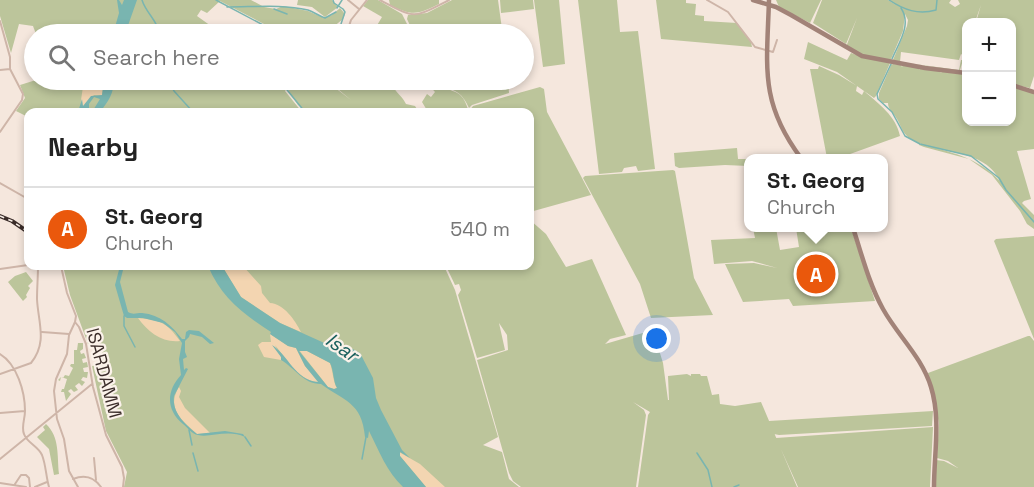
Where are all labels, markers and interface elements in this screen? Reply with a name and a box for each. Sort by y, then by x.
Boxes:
map controls [962,18,1016,126]
button: + [962,18,1016,72]
search box [24,24,534,90]
icon: search [45,41,78,74]
text: Search here [93,43,220,71]
button: − [962,72,1016,126]
text: Nearby [48,130,138,164]
popup [744,154,888,232]
text: St. Georg [767,166,865,194]
text: Church [767,194,836,220]
text: St. Georg [105,202,203,230]
text: A [61,216,74,242]
text: 540 m [450,216,510,242]
text: Church [105,230,174,256]
pin: A [796,252,836,296]
your location [642,324,671,353]
street label: ISARDAMM [81,325,128,420]
water label: Isar [320,326,366,369]

